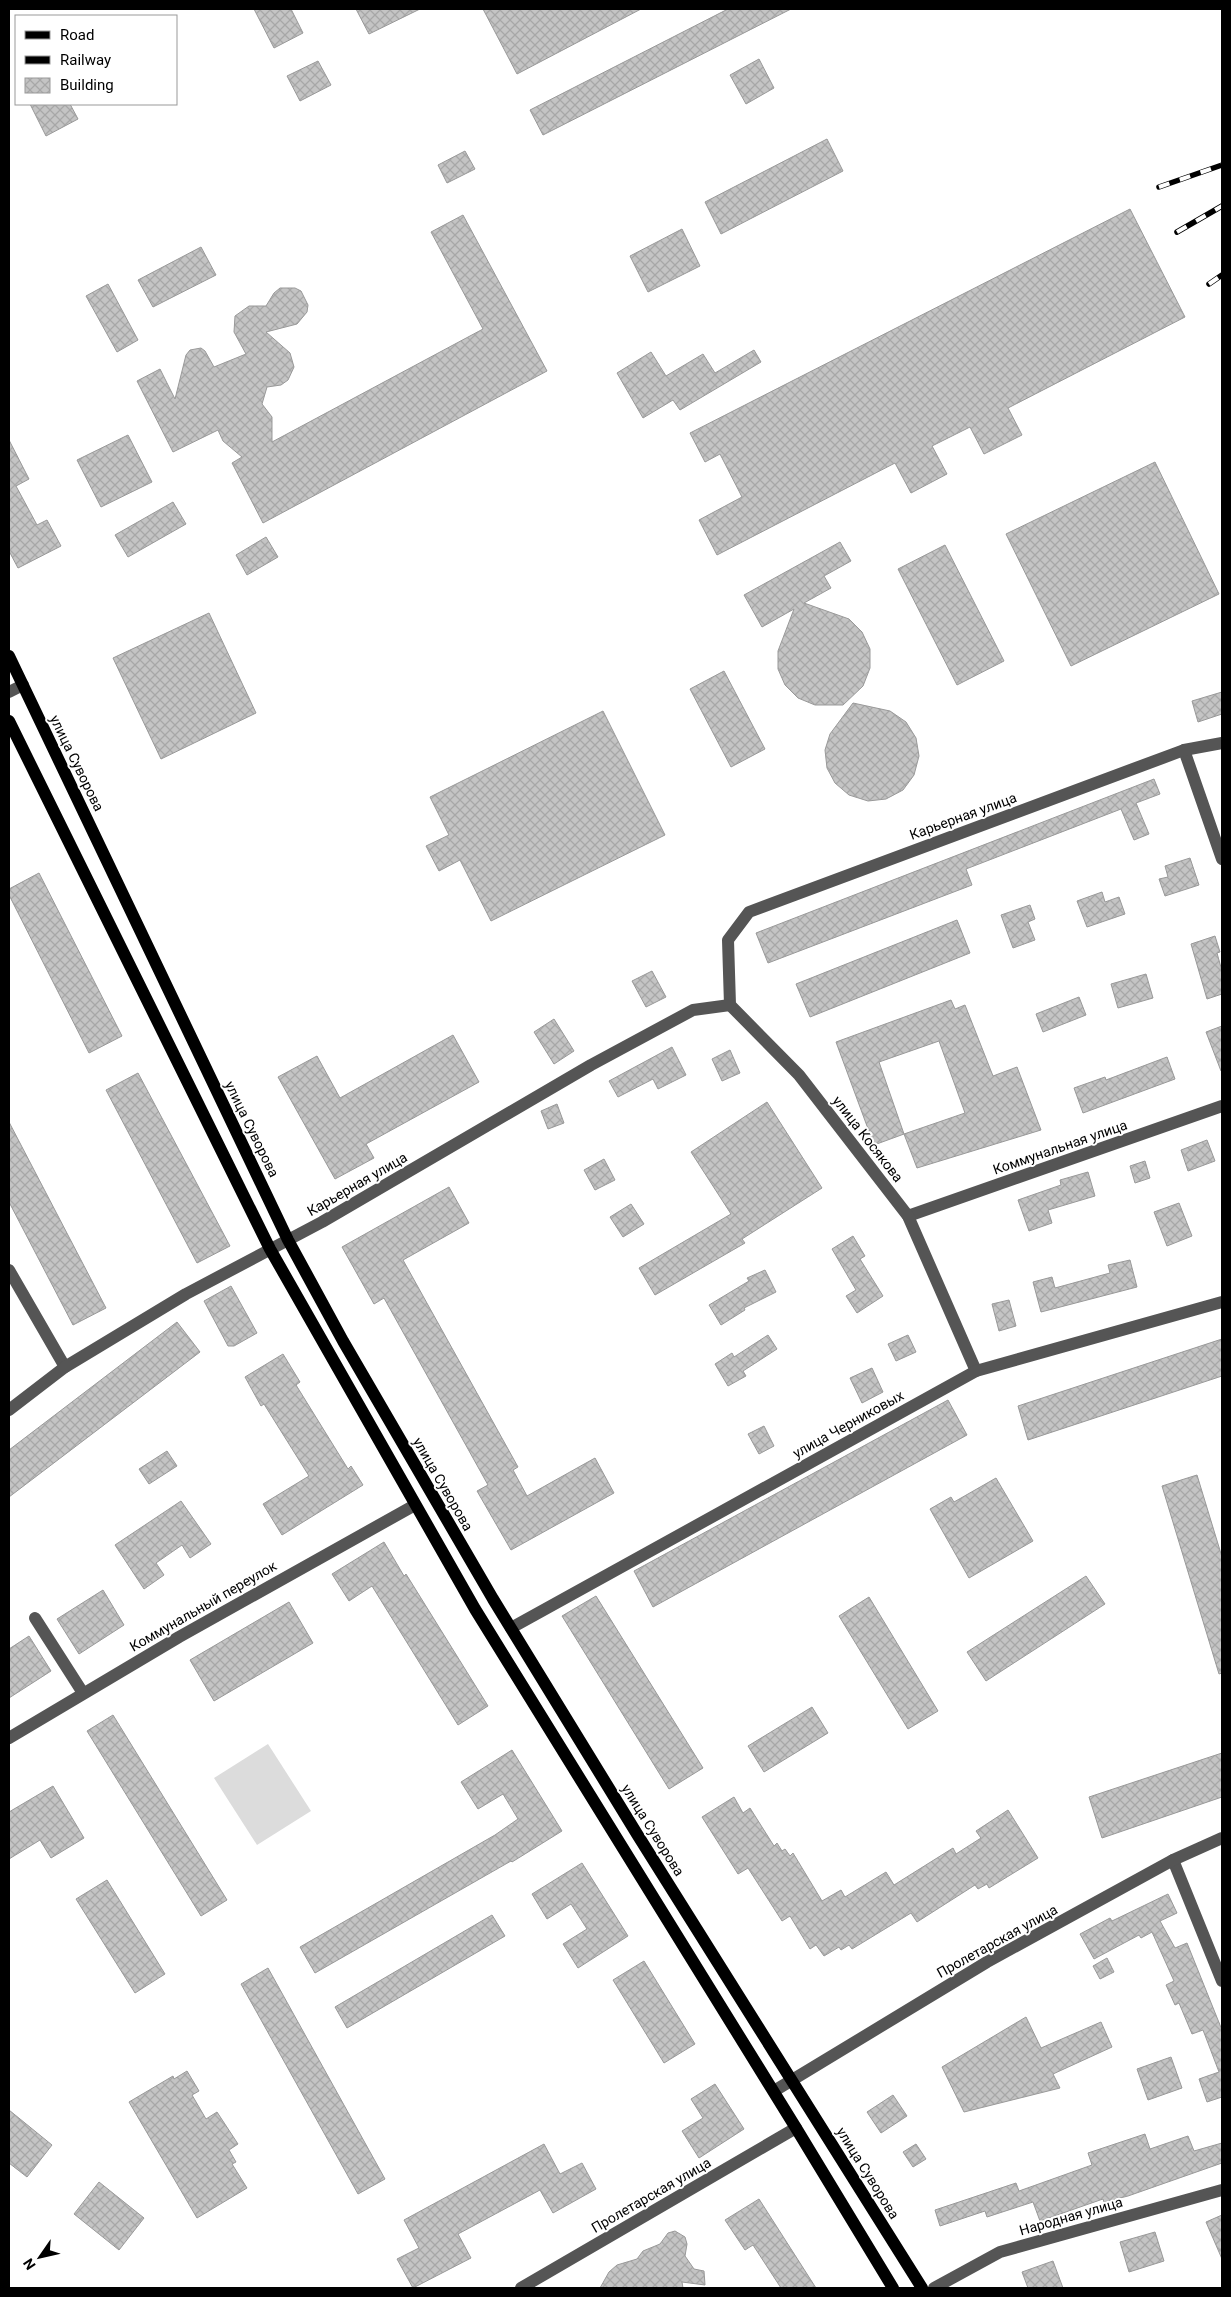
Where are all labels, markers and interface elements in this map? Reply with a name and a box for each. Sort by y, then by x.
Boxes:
legend [15,15,178,105]
text: Road [60,26,94,44]
text: Railway [60,51,111,69]
text: Building [60,76,114,94]
street label: улица Суворова [47,712,107,814]
street label: Карьерная улица [907,789,1019,843]
street label: улица Суворова [222,1078,282,1180]
street label: улица Косякова [829,1093,907,1185]
street label: Коммунальная улица [991,1117,1129,1177]
street label: Карьерная улица [304,1149,410,1219]
street label: улица Черниковых [790,1387,906,1461]
street label: улица Суворова [410,1434,476,1534]
street label: Коммунальный переулок [127,1557,280,1655]
street label: улица Суворова [618,1781,688,1879]
street label: Пролетарская улица [934,1901,1060,1981]
street label: улица Суворова [833,2124,903,2222]
street label: Пролетарская улица [588,2154,714,2236]
street label: Народная улица [1018,2194,1124,2238]
north arrow [15,2232,65,2282]
text: N [20,2256,39,2273]

